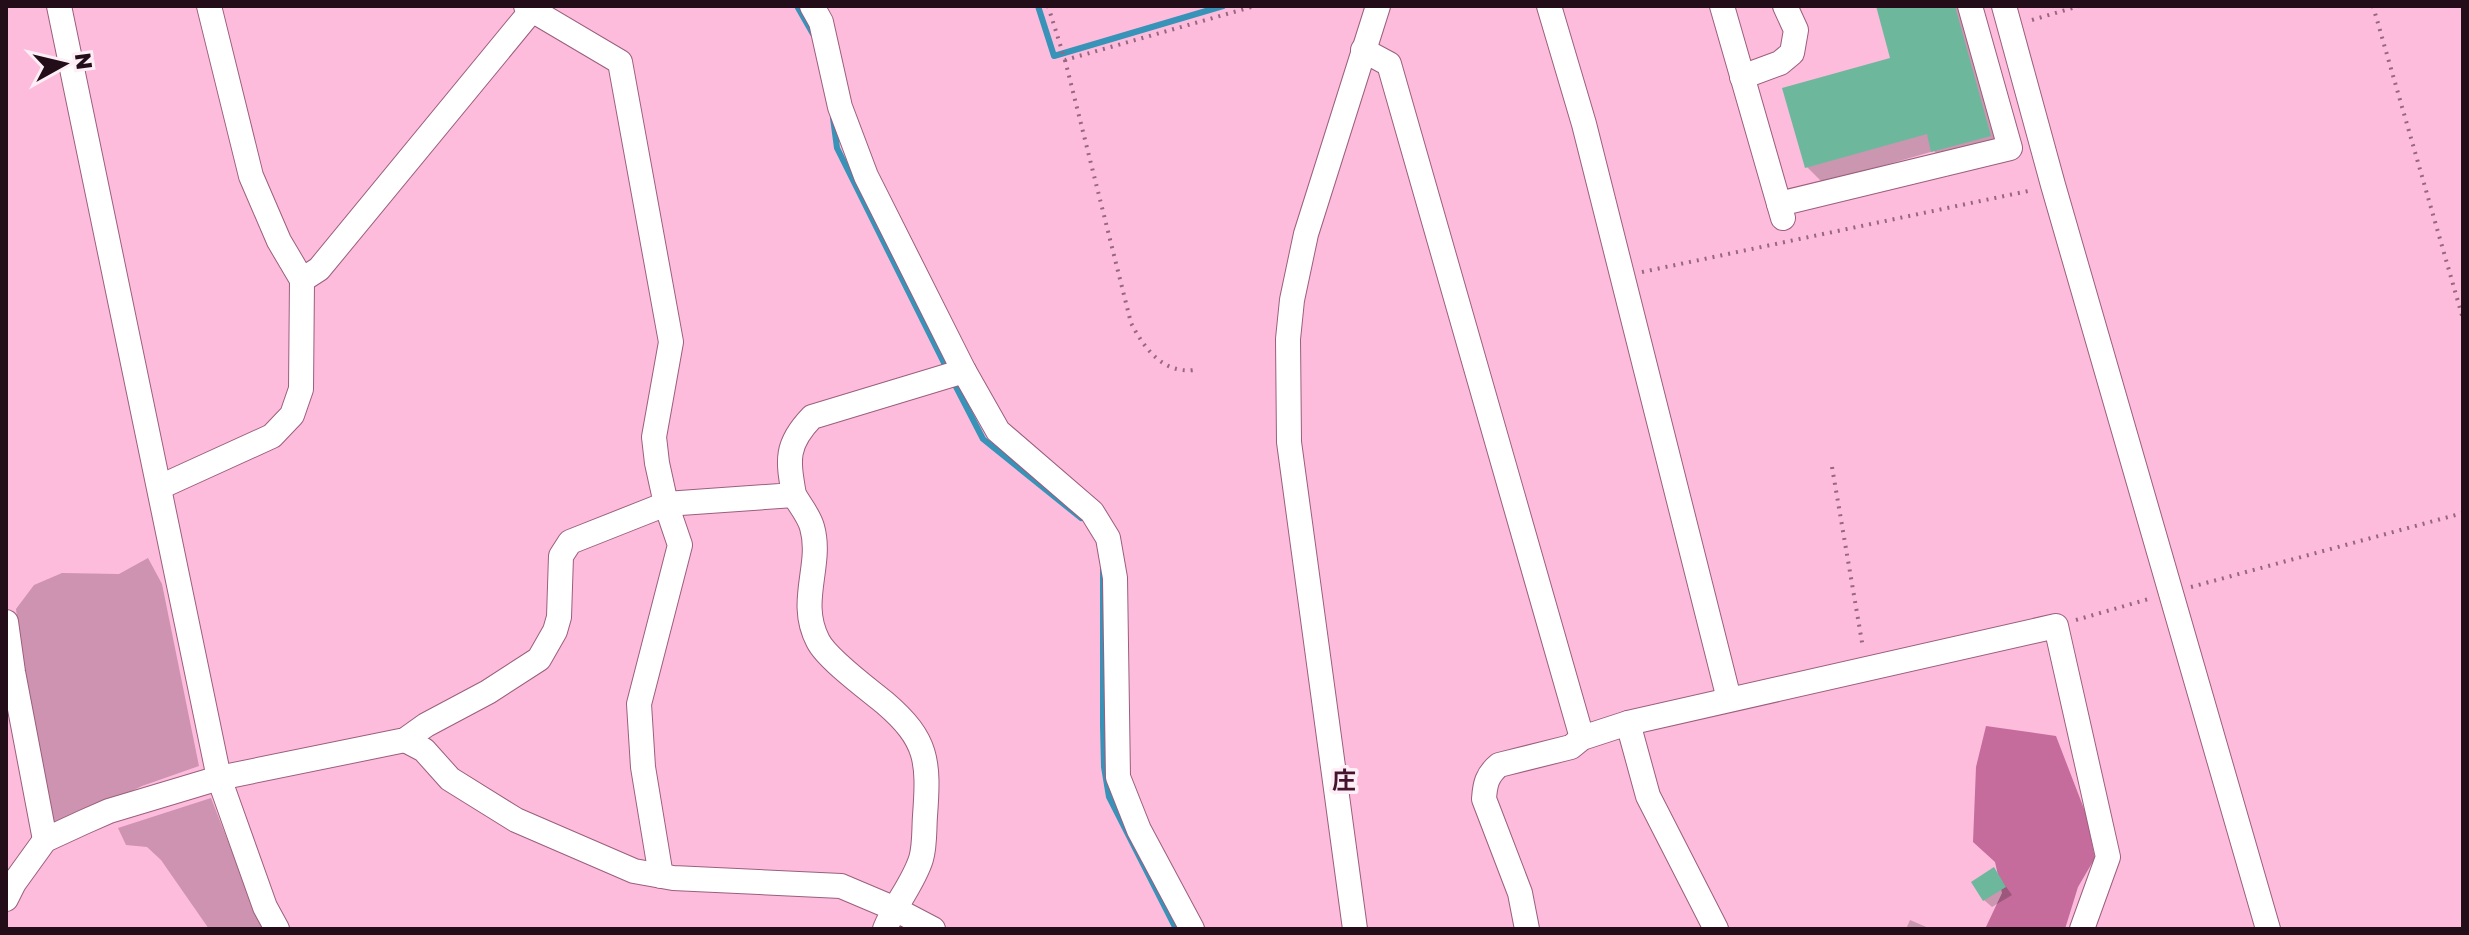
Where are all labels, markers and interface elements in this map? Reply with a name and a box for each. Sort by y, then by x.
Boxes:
north arrow [24,24,104,104]
text: N [70,51,99,71]
district label: 庄 [1332,765,1356,794]

